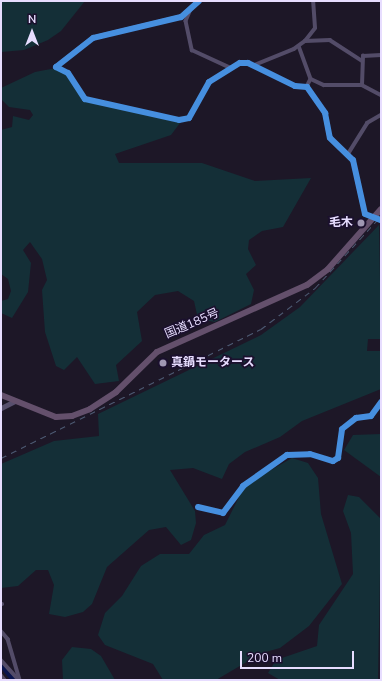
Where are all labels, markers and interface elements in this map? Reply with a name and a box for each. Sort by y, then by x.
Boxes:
north arrow [12,12,52,52]
text: N [28,12,36,27]
place label: 毛木 [329,216,353,230]
marker: 毛木 [356,218,366,228]
street label: 国道185号 [163,306,221,342]
place label: 真鍋モータース [171,356,255,370]
marker: 真鍋モータース [158,358,168,368]
scale bar [242,643,356,669]
text: 200 m [247,650,282,666]

